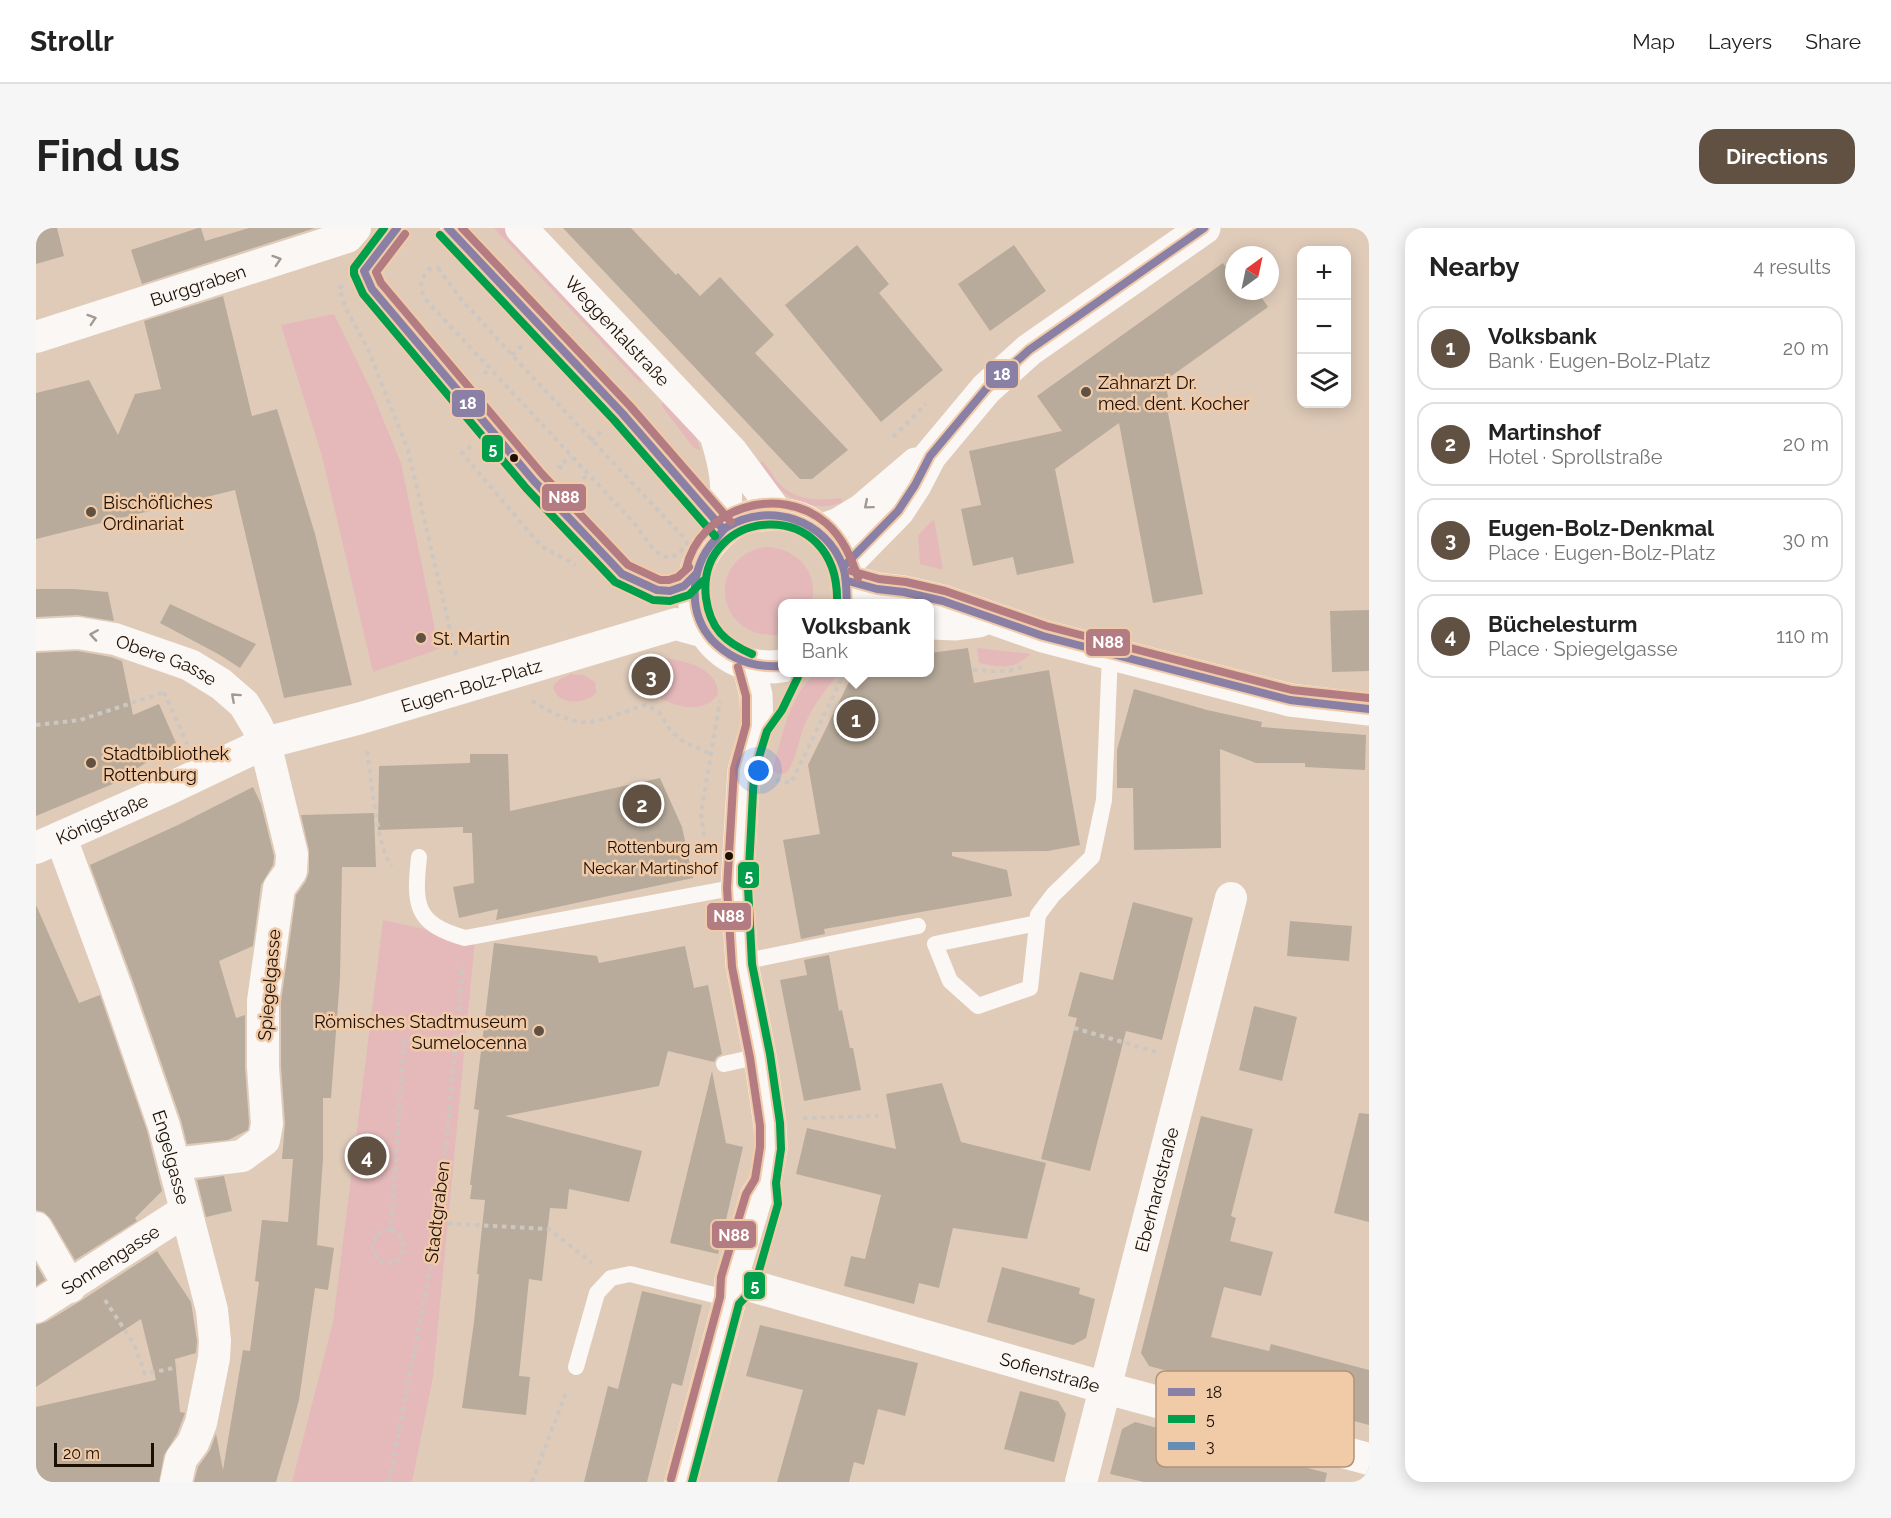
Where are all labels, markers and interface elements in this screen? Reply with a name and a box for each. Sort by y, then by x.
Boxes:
text: Strollr [30,25,114,58]
text: Map [1632,29,1675,54]
text: Layers [1708,29,1772,54]
text: Share [1805,29,1861,54]
button: Directions [1699,129,1855,184]
text: Find us [36,132,180,181]
north arrow [1225,246,1279,300]
map controls [1297,246,1351,408]
button: + [1297,246,1351,300]
text: Nearby [1429,252,1519,282]
one-way arrow [272,255,282,267]
text: 4 results [1753,255,1831,279]
street label: Burggraben [147,260,248,310]
street label: Weggentalstraße [561,271,675,390]
button: − [1297,300,1351,354]
one-way arrow [86,314,97,327]
text: Volksbank [1488,323,1597,349]
text: 1 [1446,336,1455,360]
text: 20 m [1783,336,1829,360]
text: Bank · Eugen-Bolz-Platz [1488,349,1710,373]
button: layers [1297,354,1351,408]
line badge: 18 [985,360,1019,389]
text: 18 [993,365,1011,384]
place label: Zahnarzt Dr. med. dent. Kocher [1098,372,1250,414]
marker: Zahnarzt Dr. med. dent. Kocher [1079,385,1093,399]
line badge: 18 [451,389,486,418]
text: 18 [459,394,477,413]
text: Martinshof [1488,419,1601,445]
text: 2 [1445,432,1456,456]
text: 20 m [1783,432,1829,456]
line badge: 5 [481,434,504,463]
text: 5 [489,439,498,458]
text: Hotel · Sprollstraße [1488,445,1662,469]
unlabelled marker [508,452,520,464]
line badge: N88 [541,483,587,512]
text: N88 [548,488,580,507]
place label: Bischöfliches Ordinariat [103,492,213,534]
one-way arrow [864,497,875,508]
marker: Bischöfliches Ordinariat [84,505,98,519]
text: Eugen-Bolz-Denkmal [1488,515,1714,541]
text: 3 [1445,528,1456,552]
text: 30 m [1783,528,1829,552]
text: Place · Eugen-Bolz-Platz [1488,541,1715,565]
popup [778,599,934,677]
text: Büchelesturm [1488,611,1637,637]
text: Volksbank [802,613,910,639]
text: 4 [1445,624,1456,648]
text: 110 m [1776,624,1829,648]
place label: St. Martin [433,628,510,649]
line badge: N88 [1085,628,1131,657]
one-way arrow [90,630,99,642]
street label: Obere Gasse [113,630,221,690]
marker: St. Martin [414,631,428,645]
text: N88 [1092,633,1124,652]
text: Place · Spiegelgasse [1488,637,1678,661]
text: Bank [802,639,848,663]
street label: Eugen-Bolz-Platz [398,654,544,716]
pin: 3 [632,654,670,698]
one-way arrow [232,693,243,704]
pin: 1 [836,696,876,742]
place label: Stadtbibliothek Rottenburg [103,743,229,785]
marker: Stadtbibliothek Rottenburg [84,756,98,770]
your location [744,756,773,785]
pin: 2 [622,782,662,826]
street label: Königstraße [52,789,152,848]
place label: Rottenburg am Neckar Martinshof [583,838,719,878]
marker: Rottenburg am Neckar Martinshof [723,850,735,862]
line badge: 5 [737,861,760,889]
text: 5 [745,866,754,885]
line badge: N88 [706,902,752,931]
text: N88 [713,907,745,926]
street label: Spiegelgasse [254,928,284,1042]
place label: Römisches Stadtmuseum Sumelocenna [314,1011,527,1053]
marker: Römisches Stadtmuseum Sumelocenna [532,1024,546,1038]
street label: Engelgasse [149,1107,195,1207]
street label: Eberhardstraße [1130,1125,1182,1254]
pin: 4 [348,1134,386,1178]
street label: Stadtgraben [420,1160,454,1264]
street label: Sonnengasse [57,1220,163,1299]
line badge: N88 [711,1220,757,1249]
text: N88 [718,1226,750,1245]
line badge: 5 [743,1271,766,1300]
text: 5 [751,1276,760,1295]
street label: Sofienstraße [998,1348,1103,1396]
legend [1156,1371,1354,1467]
text: 18 [1206,1383,1222,1402]
text: 5 [1206,1410,1215,1429]
text: 3 [1206,1437,1215,1456]
scale bar [54,1440,154,1468]
text: 20 m [63,1444,100,1463]

